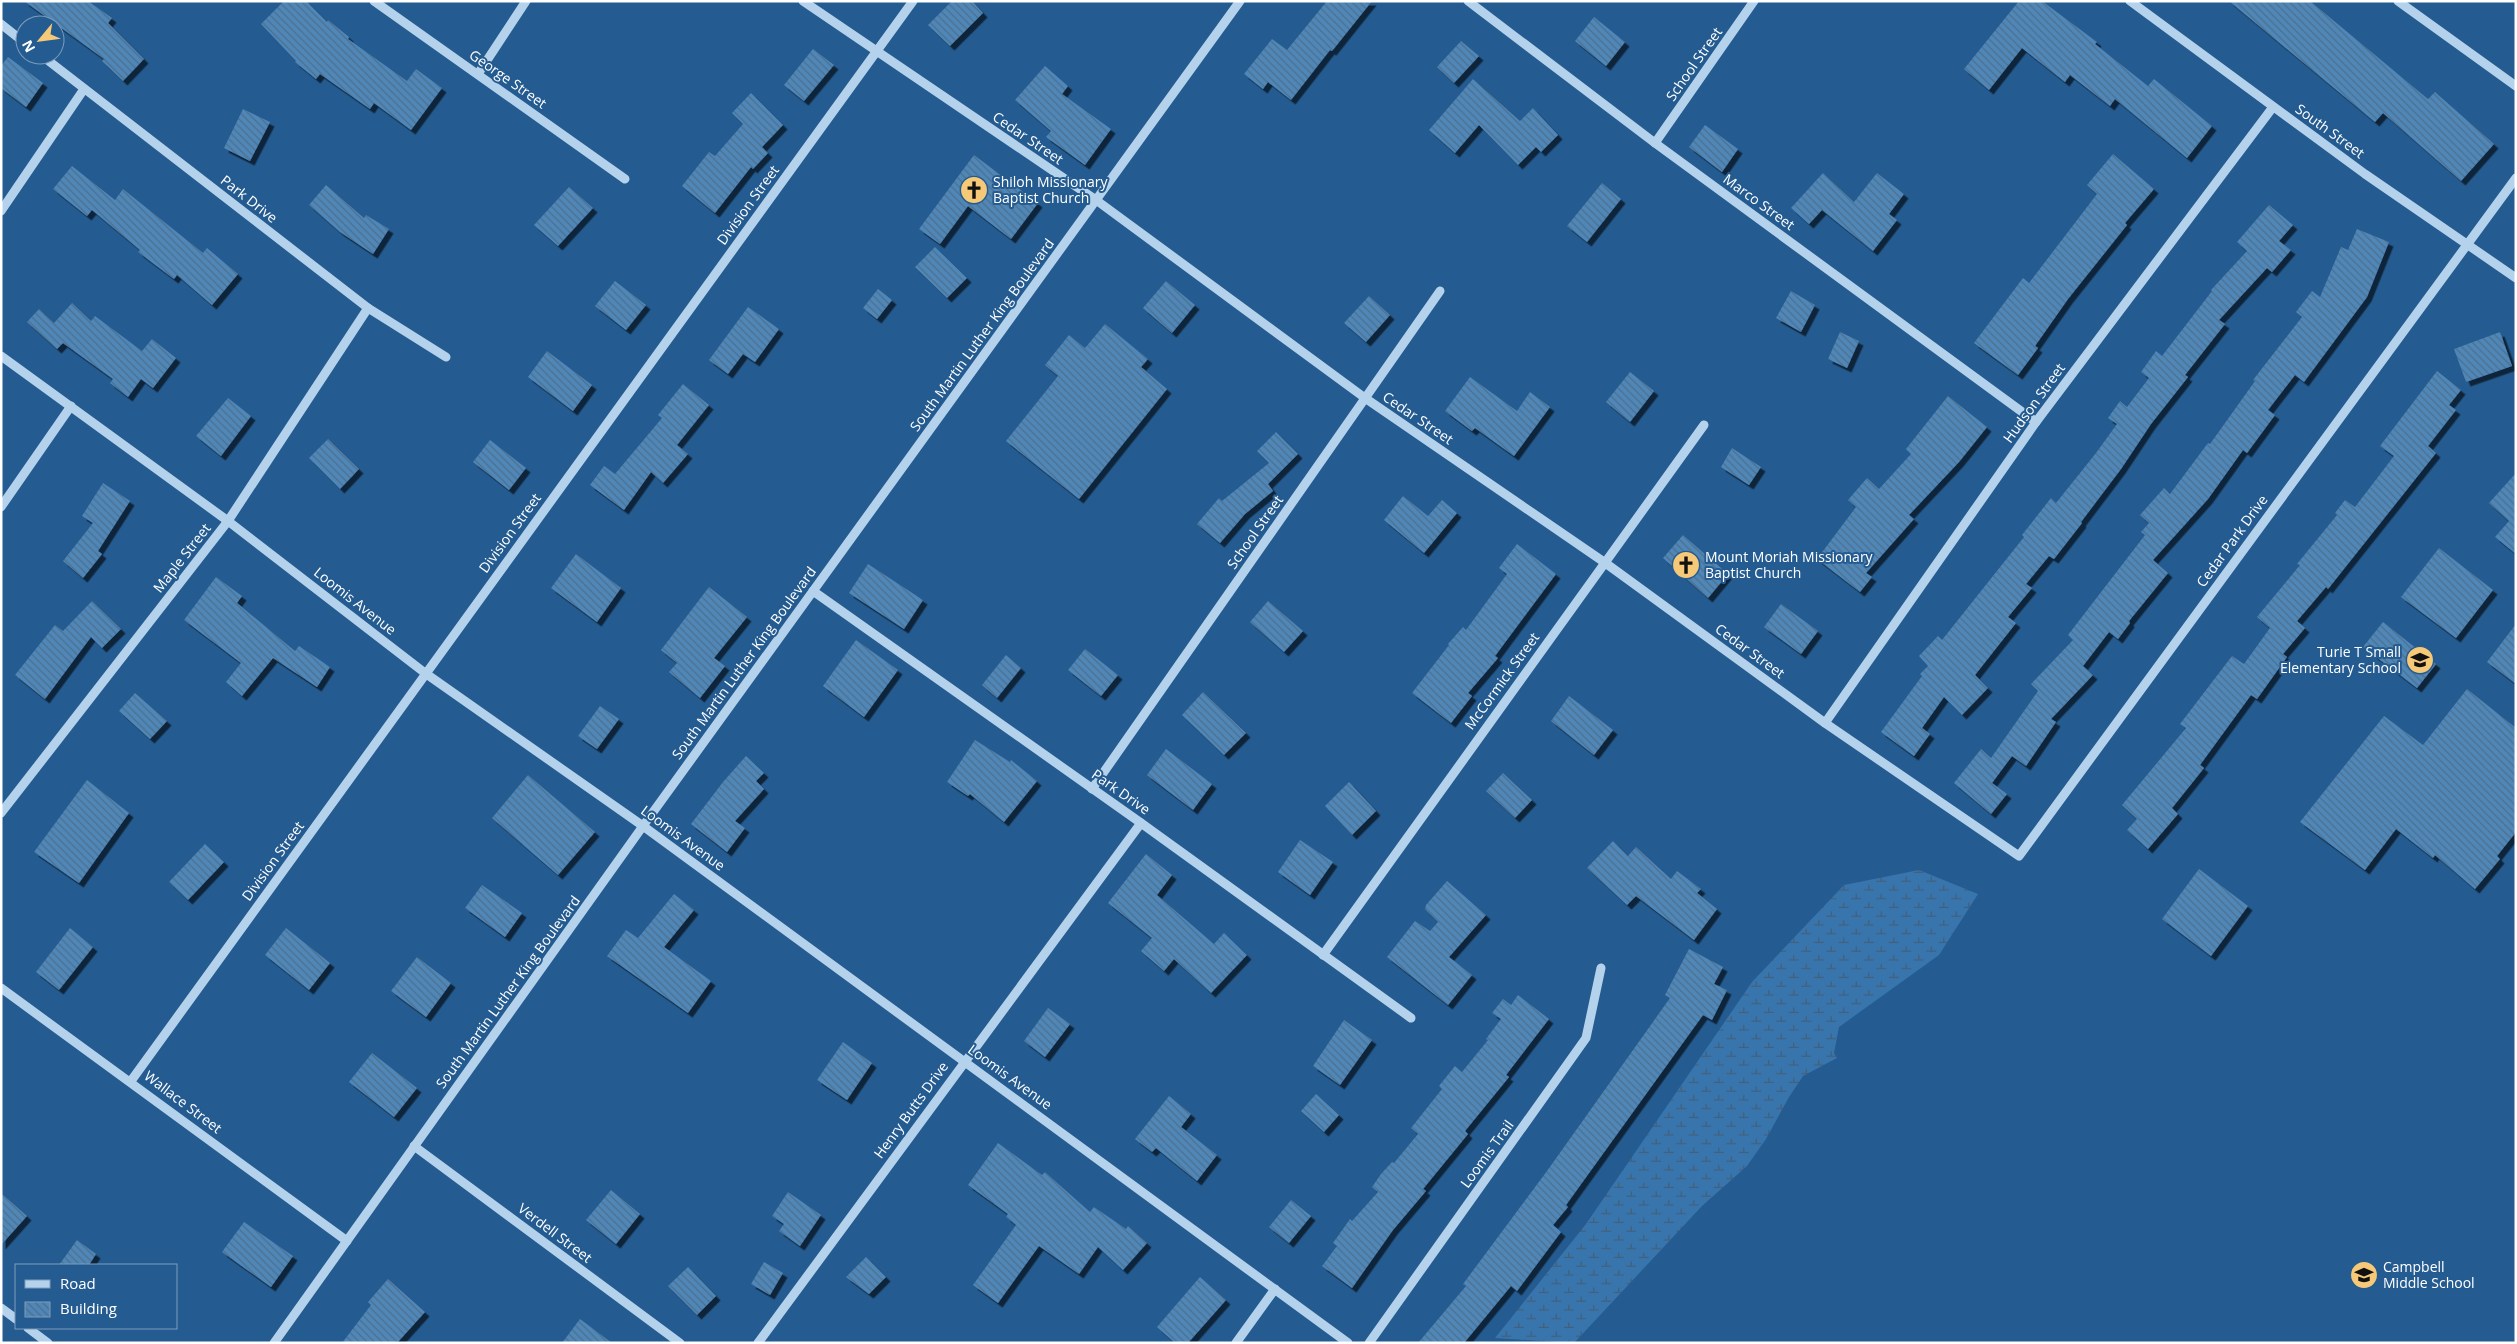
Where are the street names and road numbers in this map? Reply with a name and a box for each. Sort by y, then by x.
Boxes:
street label: School Street [1661,23,1726,104]
street label: George Street [466,45,551,112]
street label: South Street [2292,99,2369,162]
street label: Cedar Street [989,107,1067,168]
street label: Division Street [712,161,783,248]
street label: Marco Street [1720,169,1799,234]
street label: Park Drive [217,170,282,227]
street label: South Martin Luther King Boulevard [905,235,1058,435]
street label: Hudson Street [1998,359,2069,446]
street label: Cedar Street [1379,387,1457,448]
street label: Division Street [474,489,545,576]
street label: School Street [1222,491,1287,572]
street label: Cedar Park Drive [2192,491,2272,591]
street label: Maple Street [149,519,215,596]
street label: Loomis Avenue [310,562,401,639]
street label: South Martin Luther King Boulevard [667,563,820,763]
street label: Cedar Street [1712,619,1789,682]
street label: McCormick Street [1460,628,1543,733]
street label: Park Drive [1088,765,1154,819]
street label: Loomis Avenue [637,801,729,875]
street label: Division Street [237,817,308,904]
street label: South Martin Luther King Boulevard [431,892,584,1092]
street label: Loomis Avenue [964,1040,1056,1114]
street label: Henry Butts Drive [869,1057,952,1162]
street label: Wallace Street [141,1066,226,1137]
street label: Loomis Trail [1456,1116,1518,1191]
street label: Verdell Street [514,1198,596,1267]

